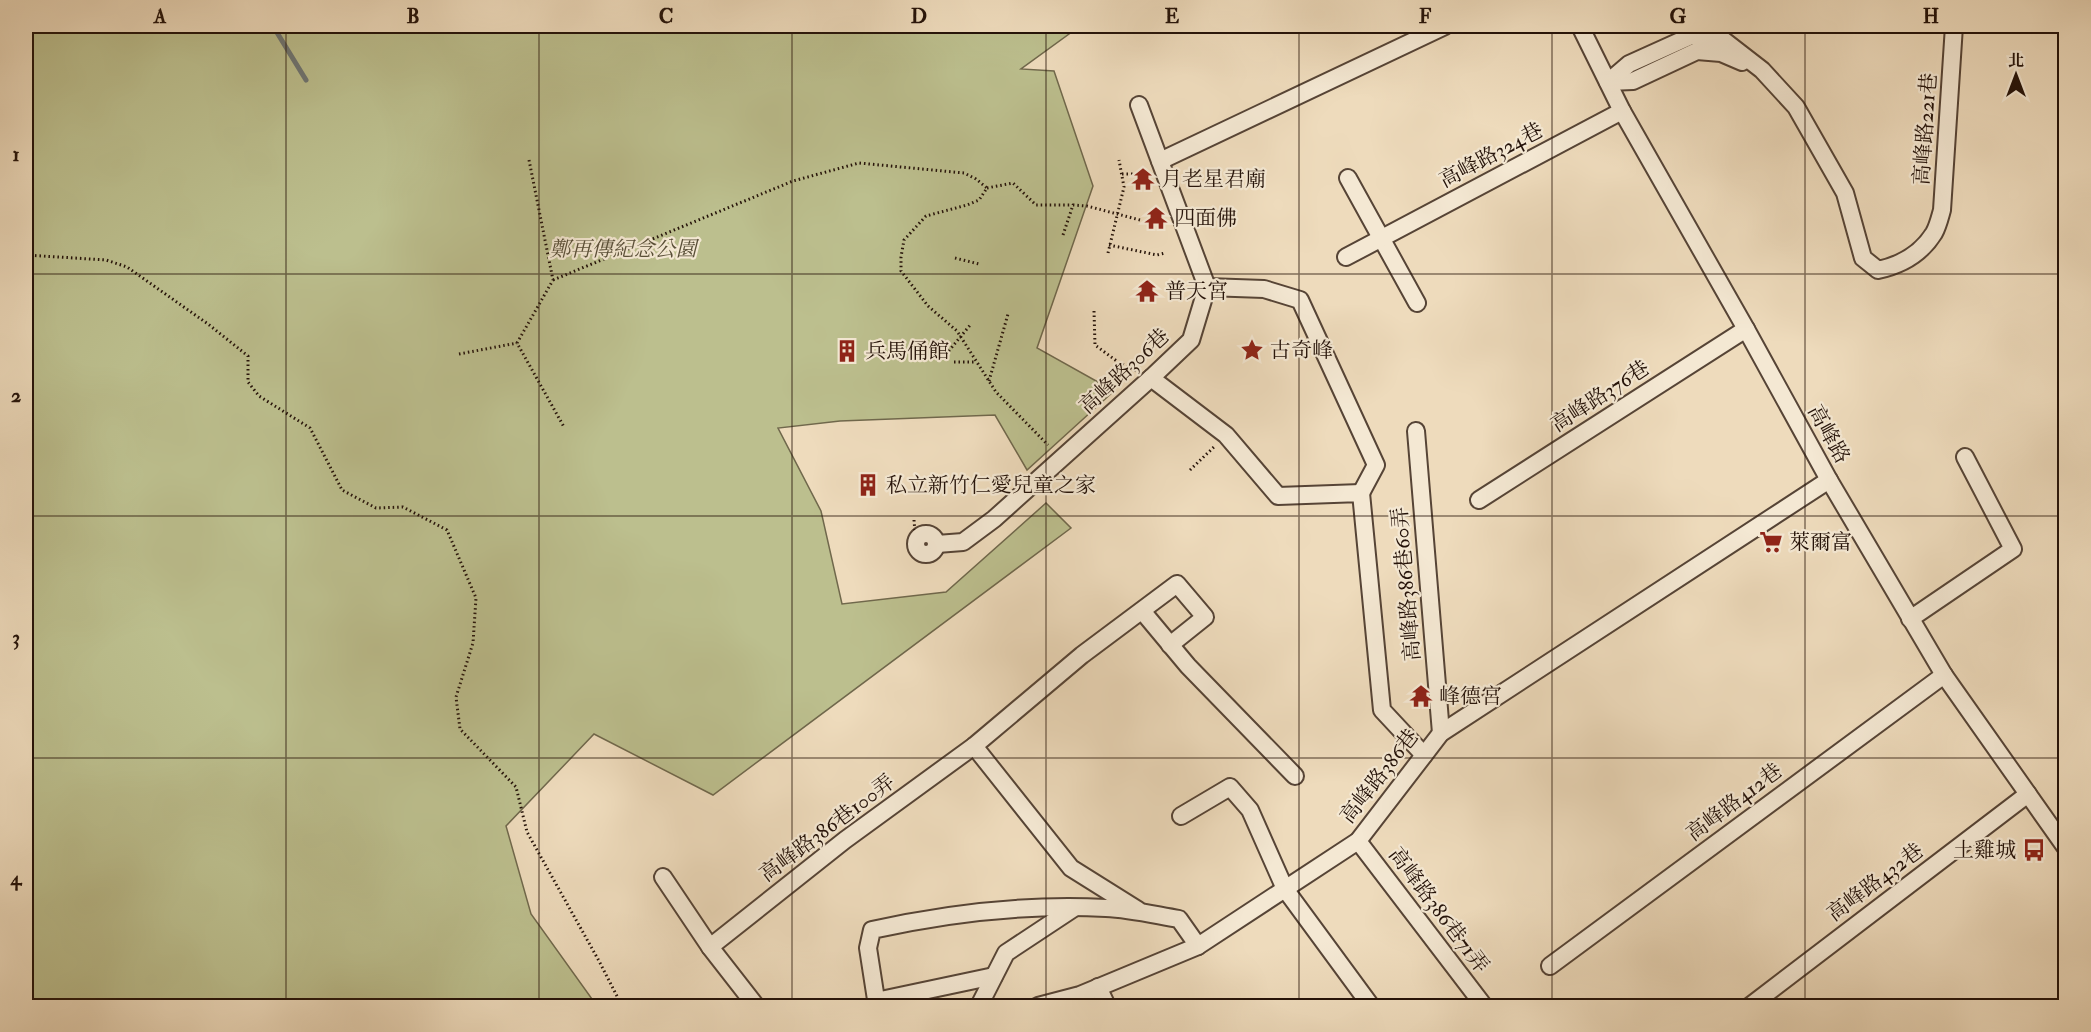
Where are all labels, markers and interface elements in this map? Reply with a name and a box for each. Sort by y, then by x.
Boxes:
text: A [153,4,167,29]
text: B [406,4,420,29]
text: C [659,4,673,29]
text: D [911,4,927,29]
text: E [1165,4,1180,29]
text: F [1419,4,1432,29]
text: G [1670,4,1687,29]
text: H [1923,4,1939,29]
north arrow [1986,45,2046,105]
text: 北 [2008,51,2024,71]
street label: 高峰路221巷 [1908,72,1943,186]
street label: 高峰路324巷 [1435,117,1548,194]
text: 1 [12,142,20,167]
temple icon: 月老星君廟 [1130,166,1156,192]
place label: 月老星君廟 [1161,166,1266,193]
temple icon: 四面佛 [1143,205,1169,231]
place label: 四面佛 [1174,205,1237,232]
park label: 鄭再傳紀念公園 [550,236,699,263]
temple icon: 普天宮 [1134,278,1160,304]
place label: 普天宮 [1165,278,1228,305]
street label: 高峰路306巷 [1074,323,1175,420]
place icon: 古奇峰 [1239,337,1265,363]
place label: 古奇峰 [1270,337,1333,364]
building icon: 兵馬俑館 [834,338,860,364]
place label: 兵馬俑館 [865,338,949,365]
street label: 高峰路376巷 [1546,355,1655,438]
text: 2 [11,383,21,408]
street label: 高峰路 [1801,400,1856,468]
building icon: 私立新竹仁愛兒童之家 [855,472,881,498]
place label: 私立新竹仁愛兒童之家 [886,472,1096,499]
street label: 高峰路386巷60弄 [1386,506,1427,662]
supermarket icon: 萊爾富 [1758,529,1784,555]
place label: 萊爾富 [1789,529,1852,556]
text: 3 [12,625,20,650]
temple icon: 峰德宮 [1408,683,1434,709]
place label: 峰德宮 [1439,683,1502,710]
street label: 高峰路386巷 [1334,724,1425,829]
street label: 高峰路412巷 [1681,757,1788,847]
street label: 高峰路386巷100弄 [754,769,900,888]
street label: 高峰路432巷 [1822,837,1929,927]
place label: 土雞城 [1953,837,2016,864]
bus stop icon: 土雞城 [2021,837,2047,863]
street label: 高峰路386巷71弄 [1382,842,1495,979]
text: 4 [10,866,23,891]

